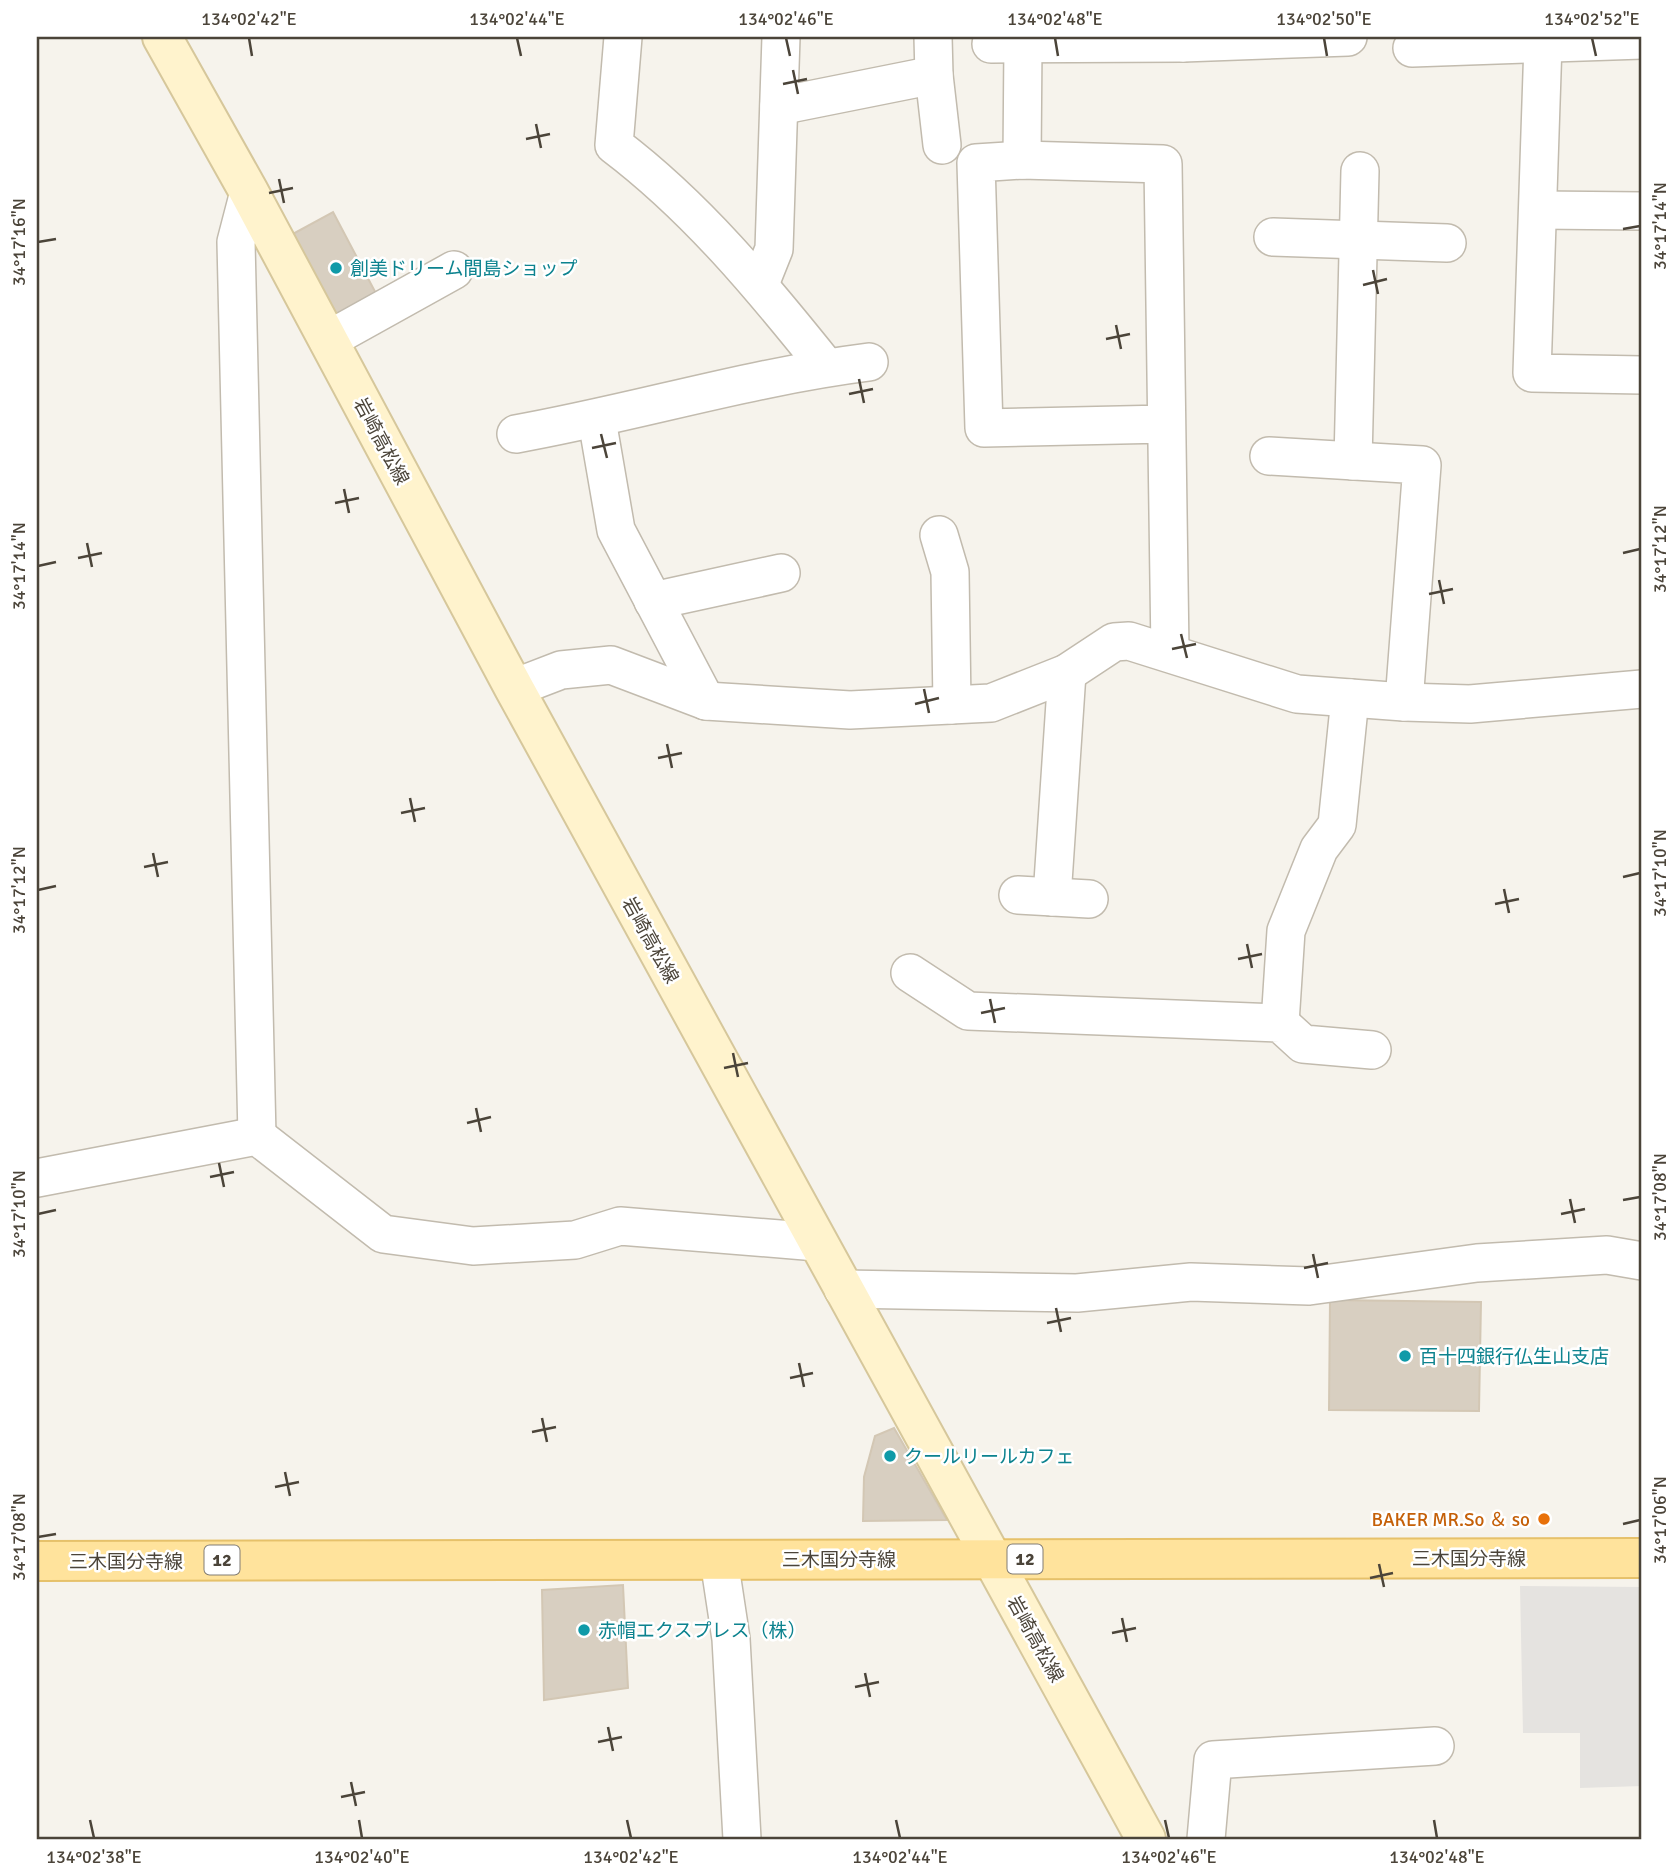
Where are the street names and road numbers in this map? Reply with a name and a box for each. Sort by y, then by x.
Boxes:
street label: 岩崎高松線 [348,394,414,489]
street label: 岩崎高松線 [617,893,684,988]
road number: 12 [1007,1544,1042,1574]
road number: 12 [204,1546,240,1574]
street label: 三木国分寺線 [1412,1547,1526,1571]
street label: 三木国分寺線 [782,1548,896,1572]
street label: 三木国分寺線 [69,1550,183,1574]
street label: 岩崎高松線 [1002,1592,1069,1687]

